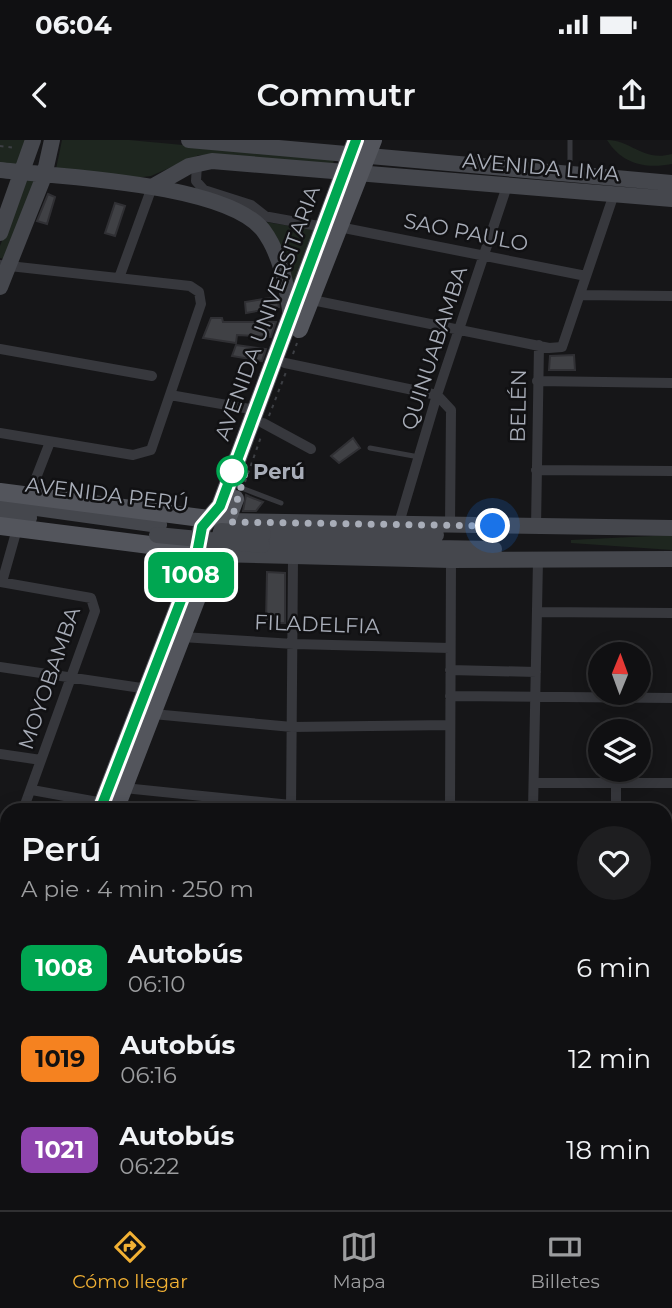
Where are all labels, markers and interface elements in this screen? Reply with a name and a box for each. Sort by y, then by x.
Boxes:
text: 06:04 [35,9,112,41]
text: Commutr [256,75,416,114]
icon: back [21,76,59,114]
icon: share [613,76,651,114]
street label: AVENIDA LIMA [461,148,622,186]
street label: AVENIDA UNIVERSITARIA [209,181,325,444]
street label: SAO PAULO [402,208,530,256]
street label: QUINUABAMBA [396,262,473,433]
street label: BELÉN [505,369,531,443]
marker: Perú [217,456,247,486]
place label: Perú [253,459,305,484]
street label: AVENIDA PERÚ [24,472,190,516]
your location [475,508,510,543]
line badge: 1008 [142,552,240,598]
text: 1008 [162,560,220,589]
street label: MOYOBAMBA [13,603,85,753]
street label: FILADELFIA [254,609,381,639]
north arrow [588,642,651,705]
map controls [588,642,651,782]
button: layers [588,719,651,782]
button: heart [577,826,651,900]
text: Perú [21,829,101,869]
text: A pie · 4 min · 250 m [21,875,254,903]
text: Autobús [128,938,243,970]
text: 6 min [576,952,651,984]
text: 1008 [35,953,93,982]
text: 06:10 [128,970,185,998]
text: Autobús [120,1029,235,1061]
text: 12 min [568,1043,651,1075]
text: 1019 [35,1044,85,1073]
text: 06:16 [120,1061,177,1089]
text: Autobús [119,1120,234,1152]
text: 18 min [566,1134,651,1166]
text: 1021 [35,1135,84,1164]
text: 06:22 [119,1152,179,1180]
tab: Cómo llegar [72,1228,188,1293]
tab: Mapa [332,1228,386,1293]
tab: Billetes [530,1228,600,1293]

